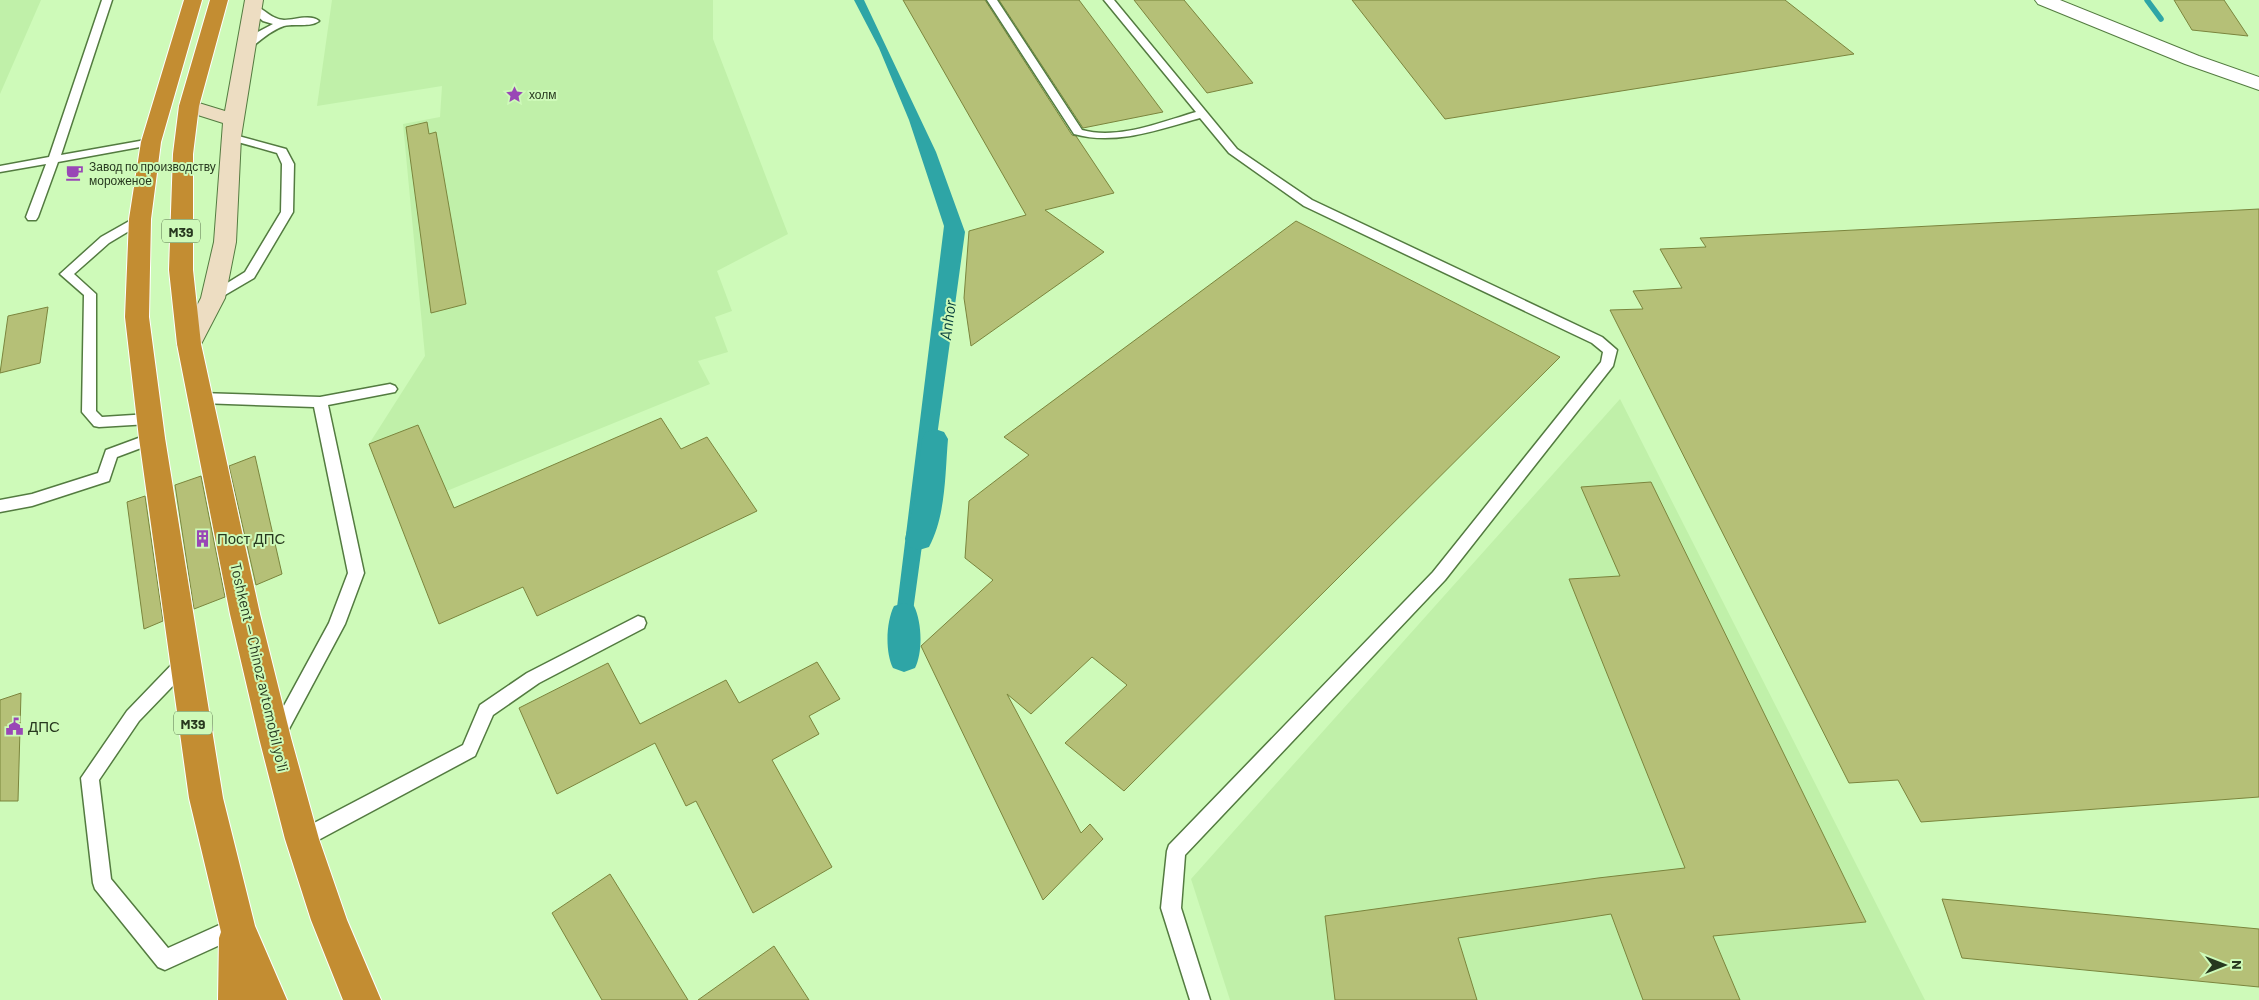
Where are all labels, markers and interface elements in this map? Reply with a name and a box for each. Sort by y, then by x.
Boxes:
place icon: холм [505,84,525,104]
place label: холм [529,87,557,101]
place label: Завод по производству мороженое [89,159,216,188]
cafe icon: Завод по производству мороженое [65,163,85,183]
road number: M39 [162,220,200,242]
water label: Anhor [935,297,959,341]
building icon: Пост ДПС [193,528,213,548]
place label: Пост ДПС [217,529,285,547]
street label: Toshkent — Chinoz avtomobil yoʻli [227,561,293,773]
road number: M39 [174,711,212,734]
public building icon: ДПС [4,716,24,736]
place label: ДПС [28,717,60,735]
north arrow [2199,940,2249,990]
text: N [2229,960,2246,970]

